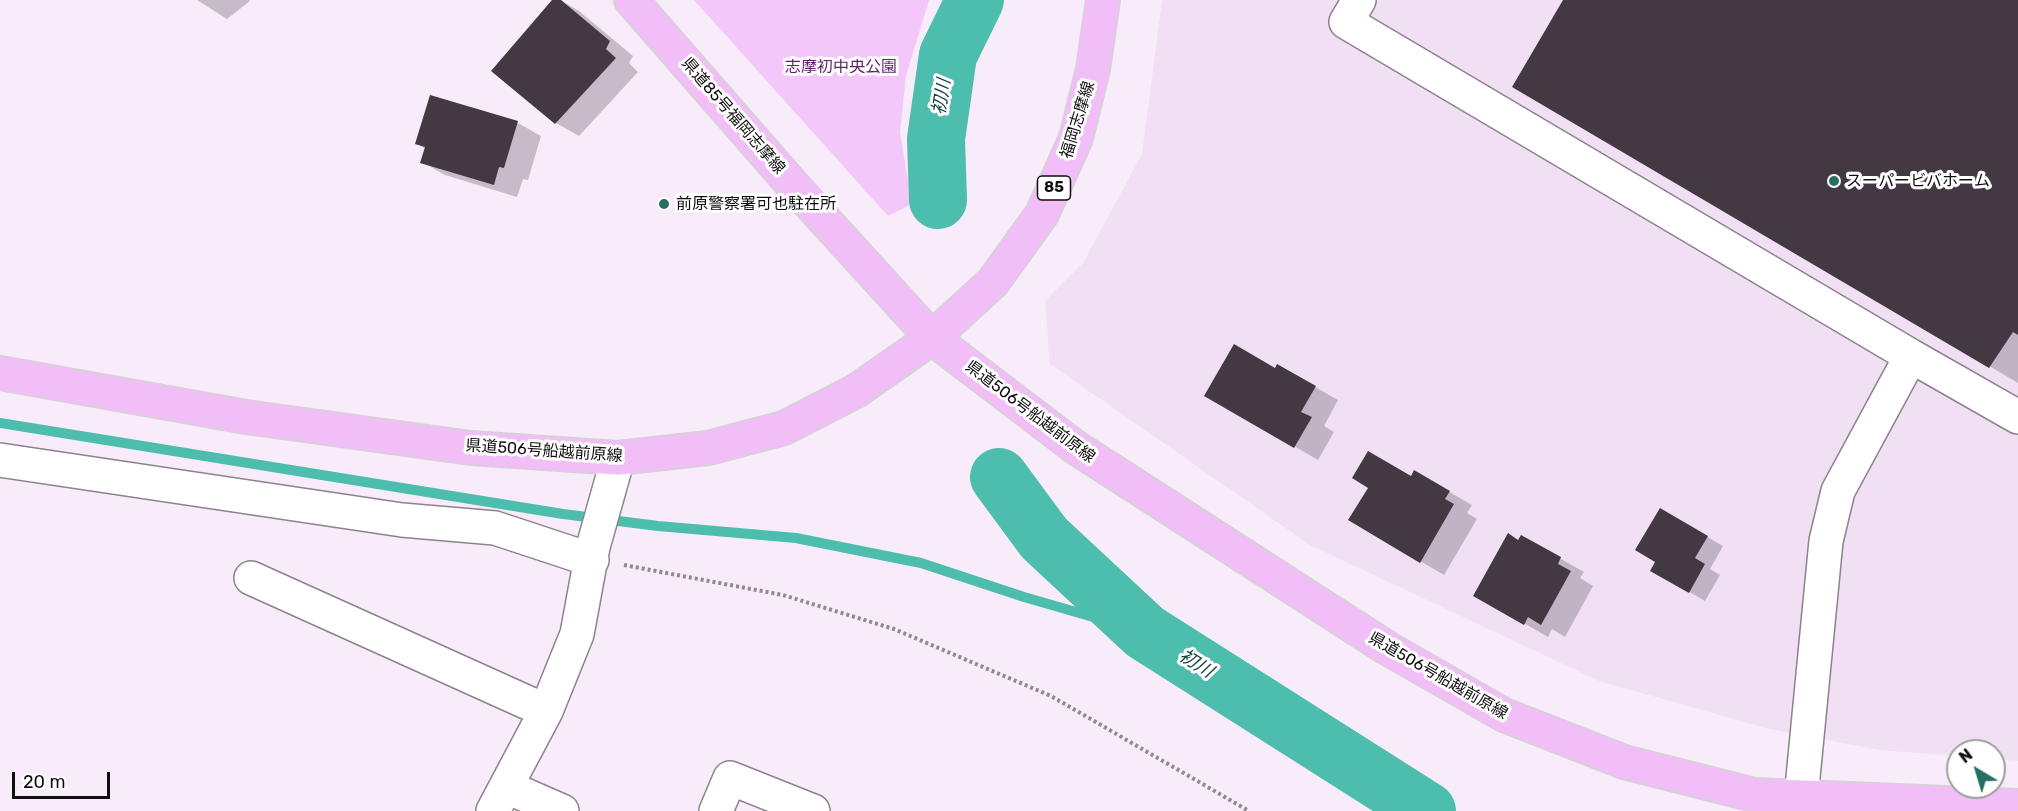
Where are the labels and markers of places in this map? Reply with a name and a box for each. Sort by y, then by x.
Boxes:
place label: スーパービバホーム [1846,171,1990,191]
marker: スーパービバホーム [1827,174,1841,188]
place label: 前原警察署可也駐在所 [676,194,836,214]
marker: 前原警察署可也駐在所 [657,197,671,211]

